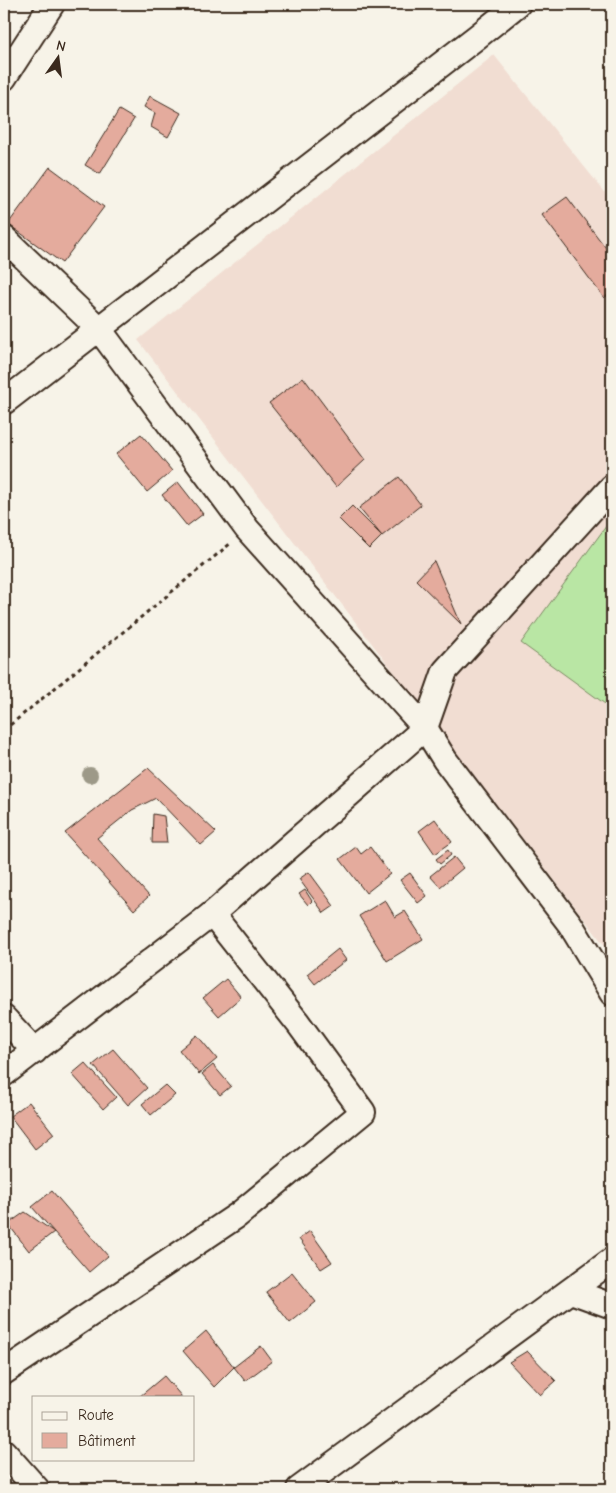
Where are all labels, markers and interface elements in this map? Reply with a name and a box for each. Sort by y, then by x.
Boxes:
north arrow [32,32,82,82]
text: N [55,37,68,55]
legend [32,1396,195,1460]
text: Route [78,1406,114,1424]
text: Bâtiment [78,1432,136,1450]

